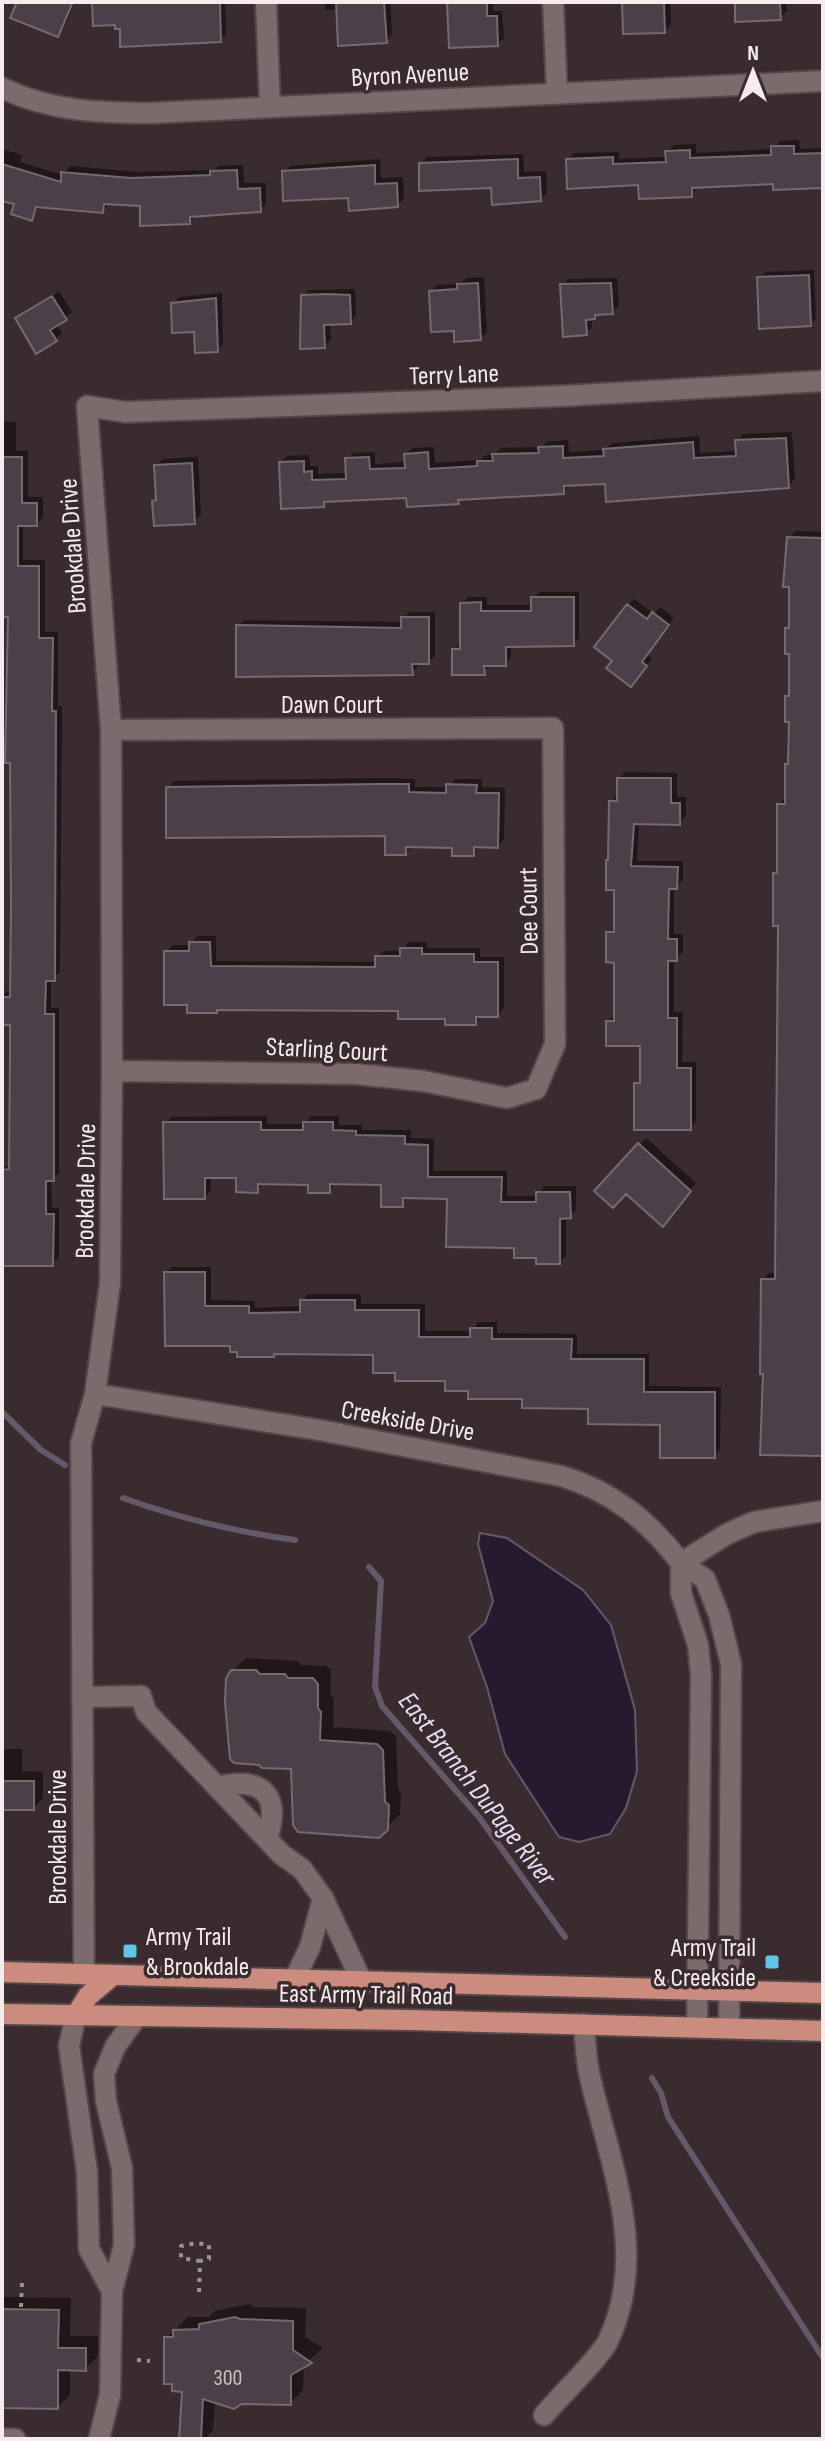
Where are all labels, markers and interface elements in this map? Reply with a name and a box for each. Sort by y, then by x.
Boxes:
north arrow [713,32,793,112]
text: N [747,40,759,67]
street label: Byron Avenue [350,57,470,94]
street label: Terry Lane [409,358,499,393]
street label: Brookdale Drive [53,477,94,615]
street label: Dawn Court [281,690,383,721]
street label: Dee Court [513,867,546,955]
street label: Starling Court [265,1032,389,1069]
street label: Brookdale Drive [70,1123,103,1259]
street label: Creekside Drive [339,1394,477,1448]
water label: East Branch DuPage River [391,1686,563,1893]
street label: Brookdale Drive [43,1769,74,1905]
place label: Army Trail & Brookdale [145,1922,249,1983]
place label: Army Trail & Creekside [653,1933,756,1994]
marker: Army Trail & Brookdale [121,1942,139,1960]
marker: Army Trail & Creekside [763,1953,781,1971]
street label: East Army Trail Road [279,1978,453,2013]
house number: 300 [214,2365,242,2392]

